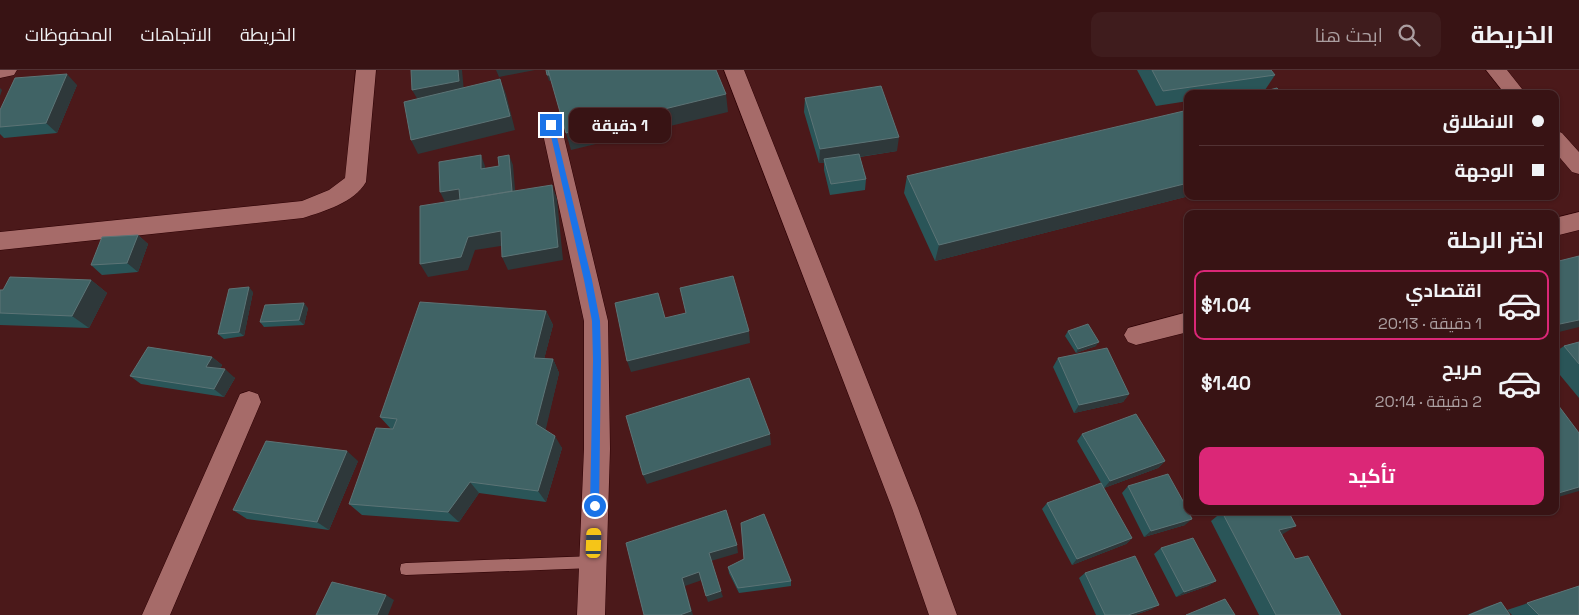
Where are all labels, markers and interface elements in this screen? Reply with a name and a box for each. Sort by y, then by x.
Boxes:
search box [1091,12,1441,57]
text: الخريطة [1471,19,1554,50]
icon: search [1395,21,1423,49]
text: المحفوظات [25,23,113,46]
text: الاتجاهات [141,23,212,46]
text: الخريطة [240,23,296,46]
text: ابحث هنا [1314,23,1383,48]
callout: 1 دقيقة [568,108,671,142]
text: الانطلاق [1443,109,1514,134]
route end [540,114,562,136]
text: 1 دقيقة [592,115,648,136]
text: الوجهة [1454,158,1514,183]
text: اختر الرحلة [1447,226,1544,254]
text: اقتصادي [1406,278,1482,303]
icon: car [1497,283,1542,328]
text: $1.04 [1201,293,1251,318]
text: 1 دقيقة · 20:13 [1378,313,1482,334]
text: مريح [1442,356,1482,381]
icon: car [1497,361,1542,406]
text: $1.40 [1201,371,1251,396]
text: 2 دقيقة · 20:14 [1375,391,1482,412]
button: تأكيد [1199,447,1544,505]
route start [584,495,606,517]
car [585,528,602,558]

